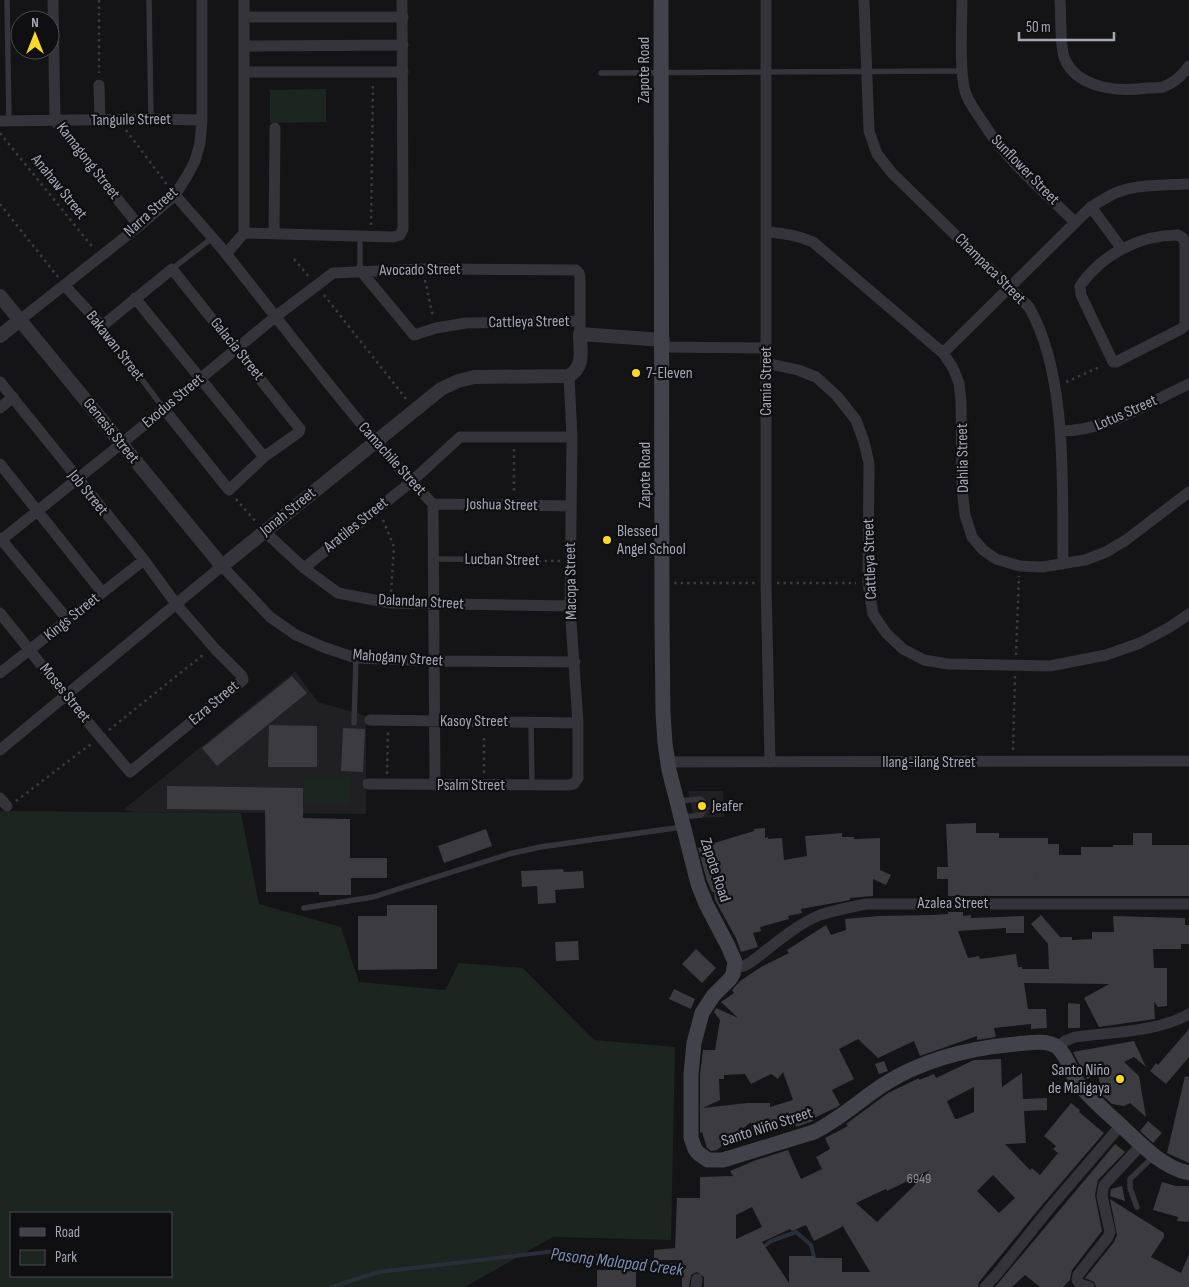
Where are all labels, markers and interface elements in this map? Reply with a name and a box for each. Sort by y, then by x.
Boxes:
north arrow [10,10,60,60]
scale bar [1019,10,1114,42]
text: N [31,14,39,31]
text: 50 m [1026,18,1051,37]
street label: Zapote Road [635,37,654,103]
street label: Tanguile Street [91,110,171,130]
street label: Kamagong Street [52,119,124,203]
street label: Sunflower Street [987,131,1063,209]
street label: Anahaw Street [26,150,91,224]
street label: Narra Street [120,183,182,241]
street label: Champaca Street [951,230,1029,308]
street label: Avocado Street [378,260,461,280]
street label: Bakawan Street [82,307,148,385]
street label: Cattleya Street [488,312,570,332]
street label: Galacia Street [206,314,268,384]
street label: Camia Street [757,346,776,416]
place label: 7-Eleven [646,364,693,383]
marker: 7-Eleven [630,367,642,379]
street label: Exodus Street [138,370,208,432]
street label: Lotus Street [1092,391,1160,435]
street label: Genesis Street [79,395,143,468]
street label: Camachile Street [354,418,430,500]
street label: Dahlia Street [953,423,973,493]
street label: Zapote Road [636,442,655,508]
street label: Job Street [63,466,112,520]
street label: Jonah Street [256,484,320,541]
street label: Aratiles Street [319,493,392,557]
street label: Joshua Street [465,495,538,515]
street label: Cattleya Street [859,518,881,600]
place label: Blessed Angel School [616,522,686,559]
marker: Blessed Angel School [601,534,613,546]
street label: Macopa Street [561,542,581,620]
street label: Lucban Street [464,550,540,570]
street label: Kings Street [41,589,104,645]
street label: Dalandan Street [378,590,465,614]
street label: Mahogany Street [352,645,444,671]
street label: Moses Street [35,660,95,726]
street label: Ezra Street [185,677,243,729]
street label: Kasoy Street [440,712,508,731]
street label: Ilang-ilang Street [882,753,976,772]
street label: Psalm Street [437,776,505,795]
place label: Jeafer [711,797,744,816]
marker: Jeafer [696,800,708,812]
street label: Zapote Road [696,836,734,904]
street label: Azalea Street [917,894,988,913]
place label: Santo Niño de Maligaya [1048,1061,1110,1098]
marker: Santo Niño de Maligaya [1114,1073,1126,1085]
street label: Santo Niño Street [719,1103,815,1151]
house number: 6949 [907,1170,931,1187]
legend [10,1212,172,1277]
text: Road [55,1223,80,1242]
water label: Pasong Malapad Creek [550,1243,686,1281]
text: Park [55,1248,77,1267]

